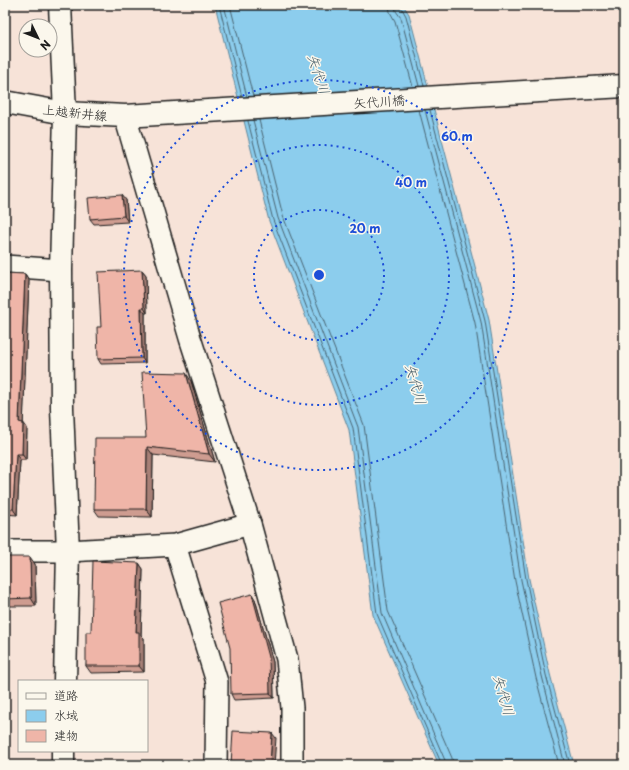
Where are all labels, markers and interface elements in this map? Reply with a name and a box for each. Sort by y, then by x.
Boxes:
north arrow [18,18,58,58]
text: N [36,36,55,54]
water label: 矢代川 [303,51,335,97]
street label: 矢代川橋 [352,90,406,112]
street label: 上越新井線 [42,99,109,125]
text: 60 m [441,127,473,145]
text: 40 m [395,173,427,191]
text: 20 m [349,219,381,237]
centre of rings [312,268,326,282]
water label: 矢代川 [400,361,432,407]
water label: 矢代川 [488,672,520,718]
legend [18,680,148,752]
text: 道路 [54,686,78,704]
text: 水域 [54,706,78,724]
text: 建物 [54,726,78,744]

